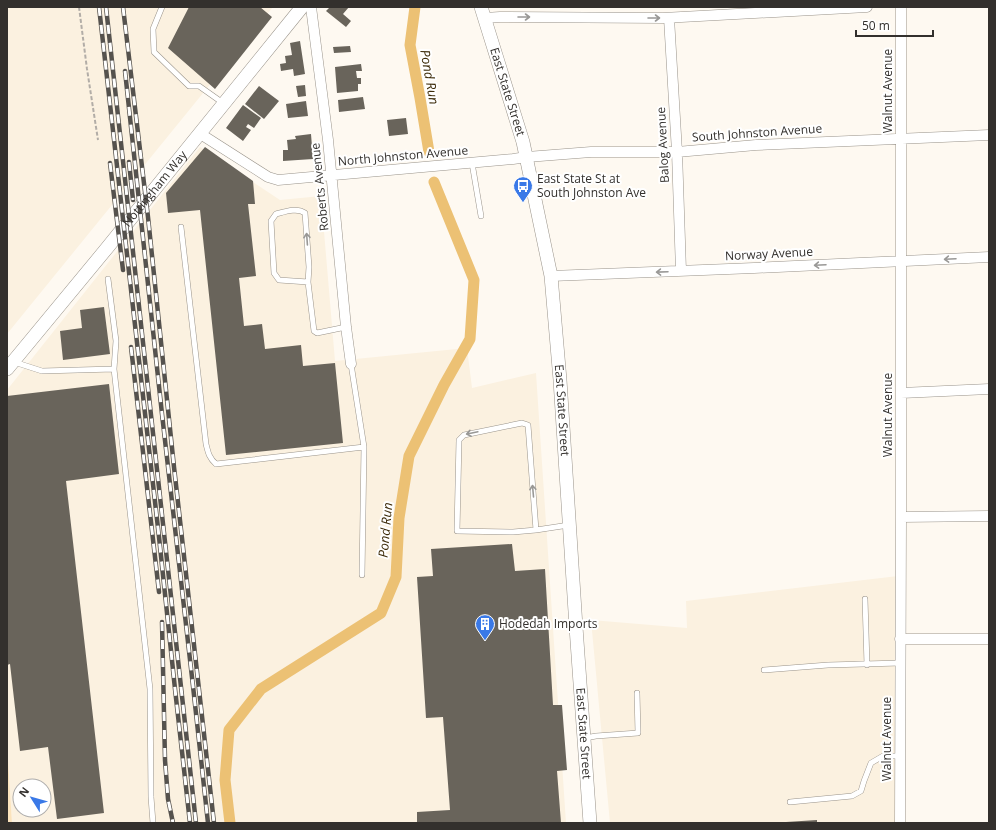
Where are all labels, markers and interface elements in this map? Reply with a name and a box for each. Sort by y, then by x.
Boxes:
scale bar [856,12,933,38]
one-way arrow [517,13,530,21]
one-way arrow [647,14,660,22]
text: 50 m [862,17,890,34]
street label: East State Street [486,46,530,138]
water label: Pond Run [416,48,444,106]
street label: Walnut Avenue [879,48,896,133]
street label: Balog Avenue [652,106,673,183]
street label: South Johnston Avenue [691,119,823,146]
street label: North Johnston Avenue [337,141,469,170]
street label: Roberts Avenue [306,142,333,232]
street label: Nottingham Way [118,146,191,230]
place label: East State St at South Johnston Ave [537,170,646,201]
bus stop icon: East State St at South Johnston Ave [512,175,534,203]
one-way arrow [303,233,310,246]
street label: Norway Avenue [725,243,814,264]
one-way arrow [944,255,957,262]
one-way arrow [814,261,827,269]
one-way arrow [656,268,669,276]
street label: East State Street [551,364,574,457]
street label: Walnut Avenue [879,372,896,457]
one-way arrow [466,429,479,437]
one-way arrow [529,485,536,498]
water label: Pond Run [374,502,396,558]
building icon: Hodedah Imports [474,613,496,641]
place label: Hodedah Imports [499,615,598,632]
street label: East State Street [572,687,596,780]
street label: Walnut Avenue [878,696,895,781]
north arrow [12,778,52,818]
text: N [15,784,32,800]

